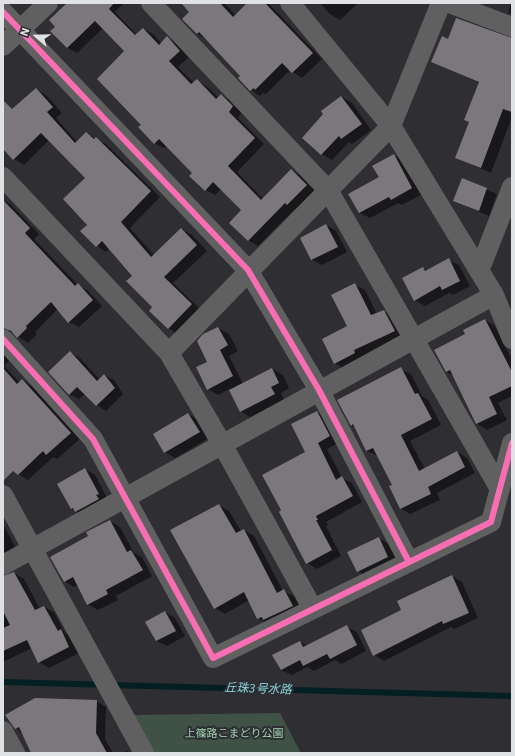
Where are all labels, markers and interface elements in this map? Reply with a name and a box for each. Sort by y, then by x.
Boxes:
north arrow [16,16,56,56]
text: N [17,26,33,38]
water label: 丘珠3号水路 [224,681,292,697]
park label: 上篠路こまどり公園 [185,727,283,741]

